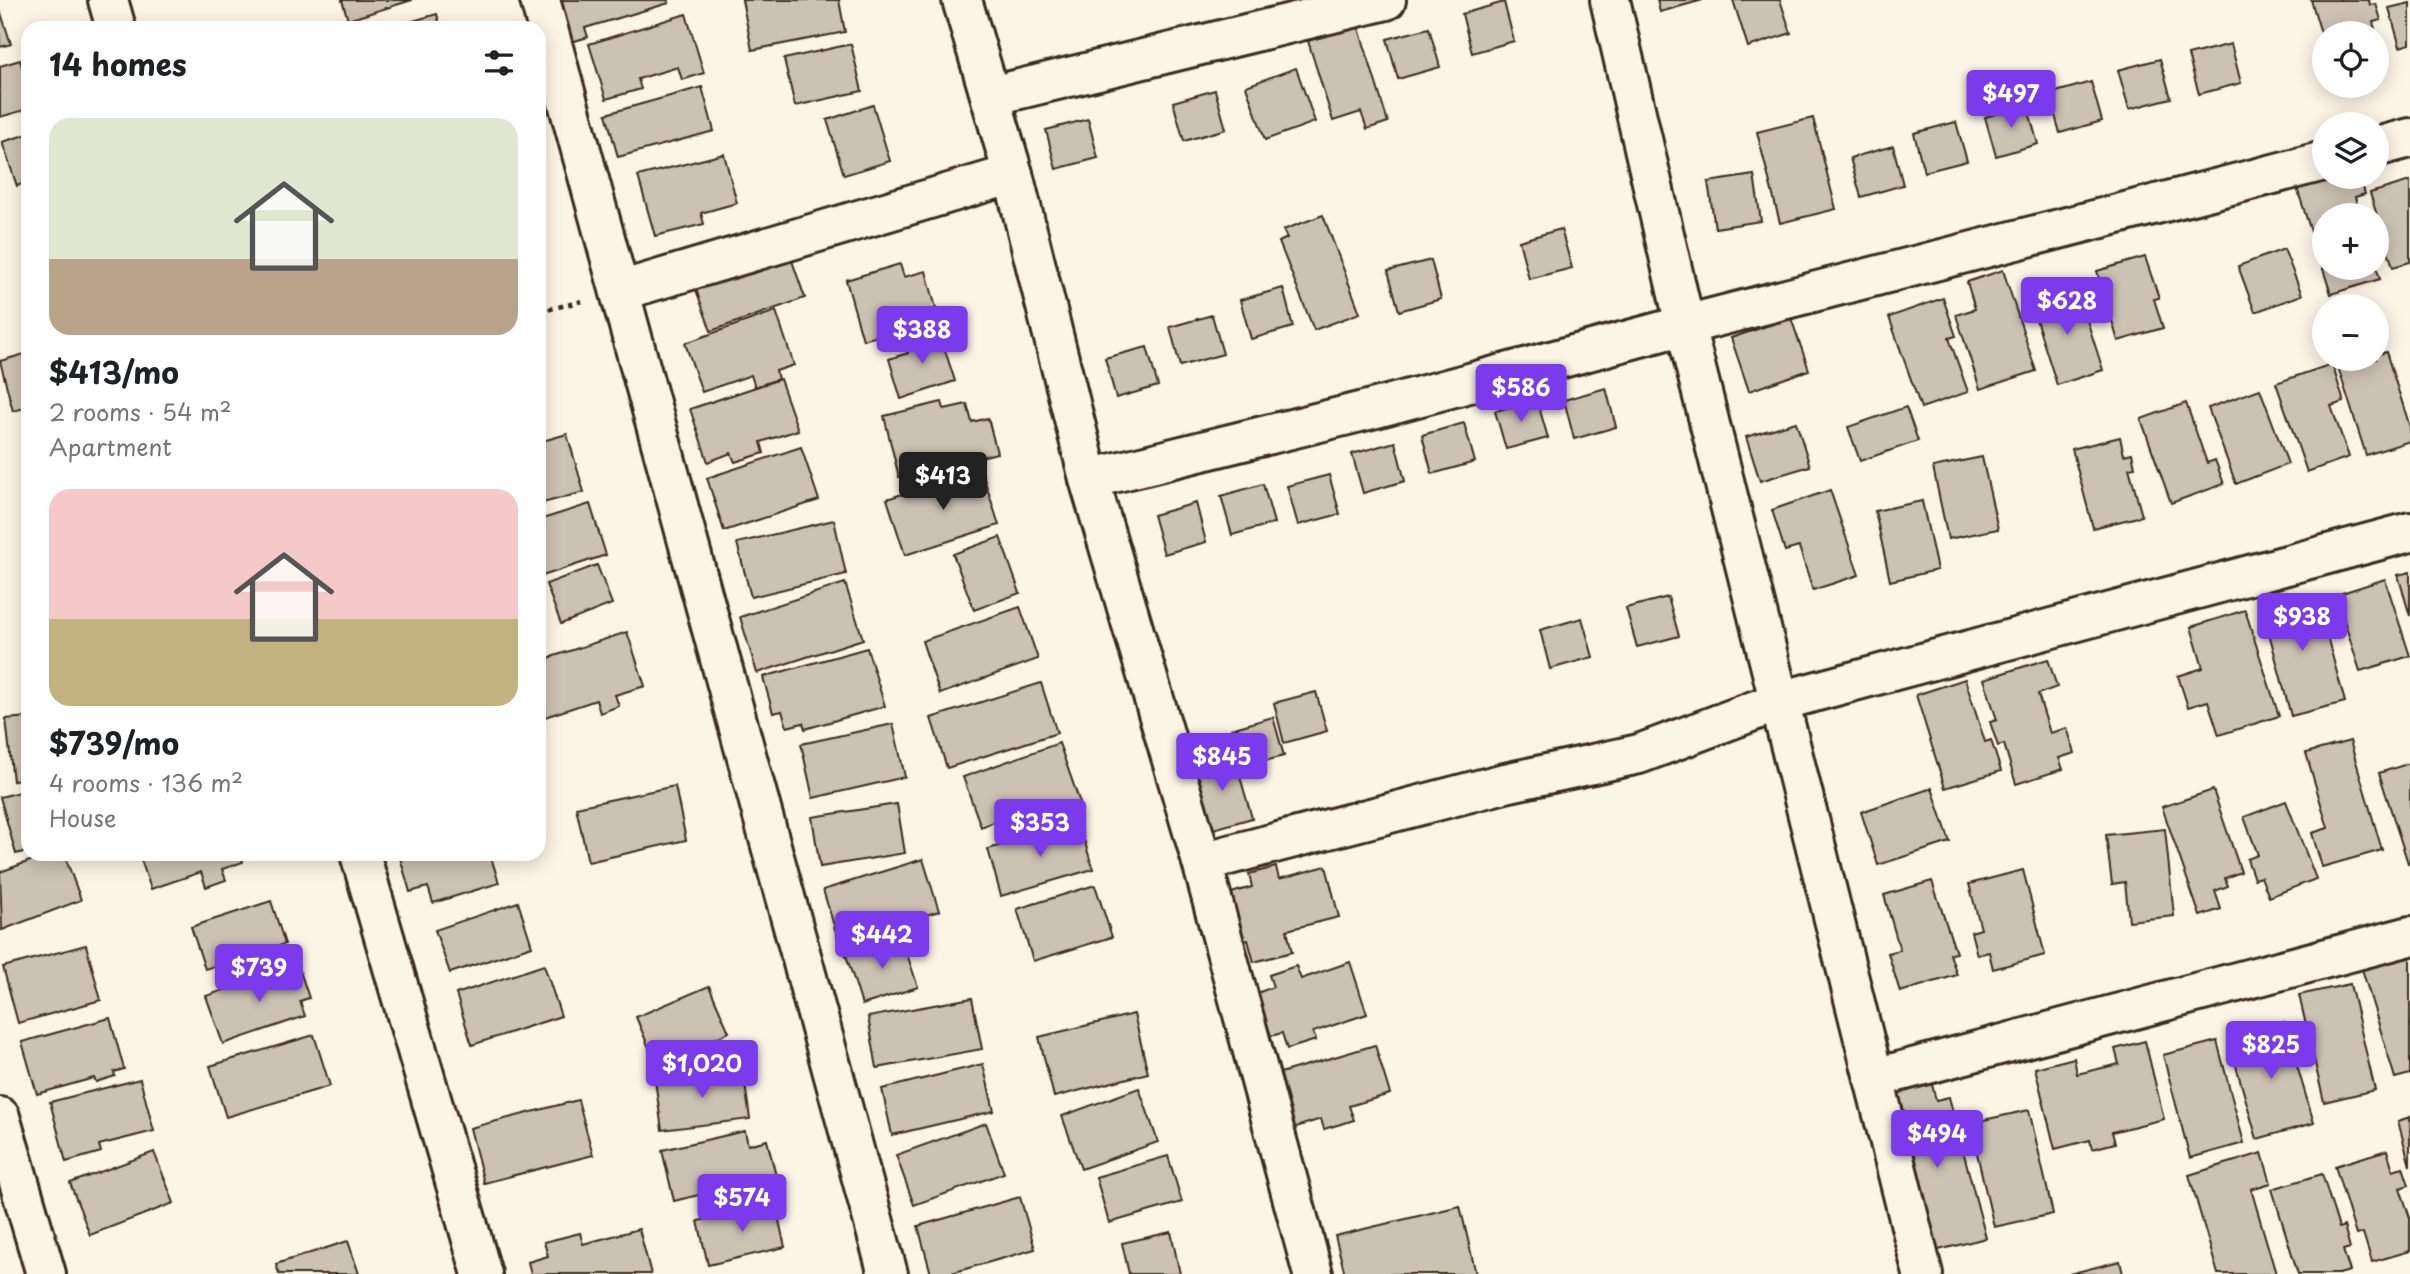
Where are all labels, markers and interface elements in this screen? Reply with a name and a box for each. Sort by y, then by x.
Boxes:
map controls [2312,21,2389,371]
button: locate [2312,21,2389,98]
text: 14 homes [49,41,187,86]
icon: filters [480,44,518,82]
pin: $497 [1970,71,2052,130]
text: $497 [1983,75,2039,110]
button: layers [2312,112,2389,189]
icon: home [221,163,347,289]
button: + [2312,203,2389,280]
pin: $628 [2026,278,2108,337]
text: $628 [2037,282,2097,317]
button: − [2312,294,2389,371]
pin: $388 [881,306,963,366]
text: $388 [893,311,951,346]
text: $413/mo [49,349,179,394]
pin: $586 [1480,364,1562,424]
text: $586 [1492,369,1550,404]
text: 2 rooms · 54 m² [49,394,232,429]
text: Apartment [49,429,172,464]
pin: $413 [902,452,984,512]
text: $413 [915,457,971,492]
icon: home [221,534,347,660]
pin: $938 [2261,594,2343,653]
text: $938 [2273,598,2331,633]
text: $739/mo [49,720,179,765]
pin: $845 [1181,734,1263,793]
text: $845 [1192,738,1252,773]
text: 4 rooms · 136 m² [49,765,243,800]
text: House [49,800,116,835]
pin: $353 [999,800,1081,859]
text: $353 [1010,804,1070,839]
pin: $442 [841,912,923,971]
text: $442 [851,916,913,951]
pin: $739 [218,944,300,1004]
text: $739 [231,949,287,984]
pin: $825 [2230,1021,2312,1081]
text: $825 [2242,1026,2300,1061]
pin: $1,020 [645,1040,759,1100]
text: $1,020 [662,1045,742,1080]
pin: $494 [1896,1110,1978,1170]
text: $494 [1907,1115,1967,1150]
pin: $574 [701,1174,783,1234]
text: $574 [713,1179,771,1214]

